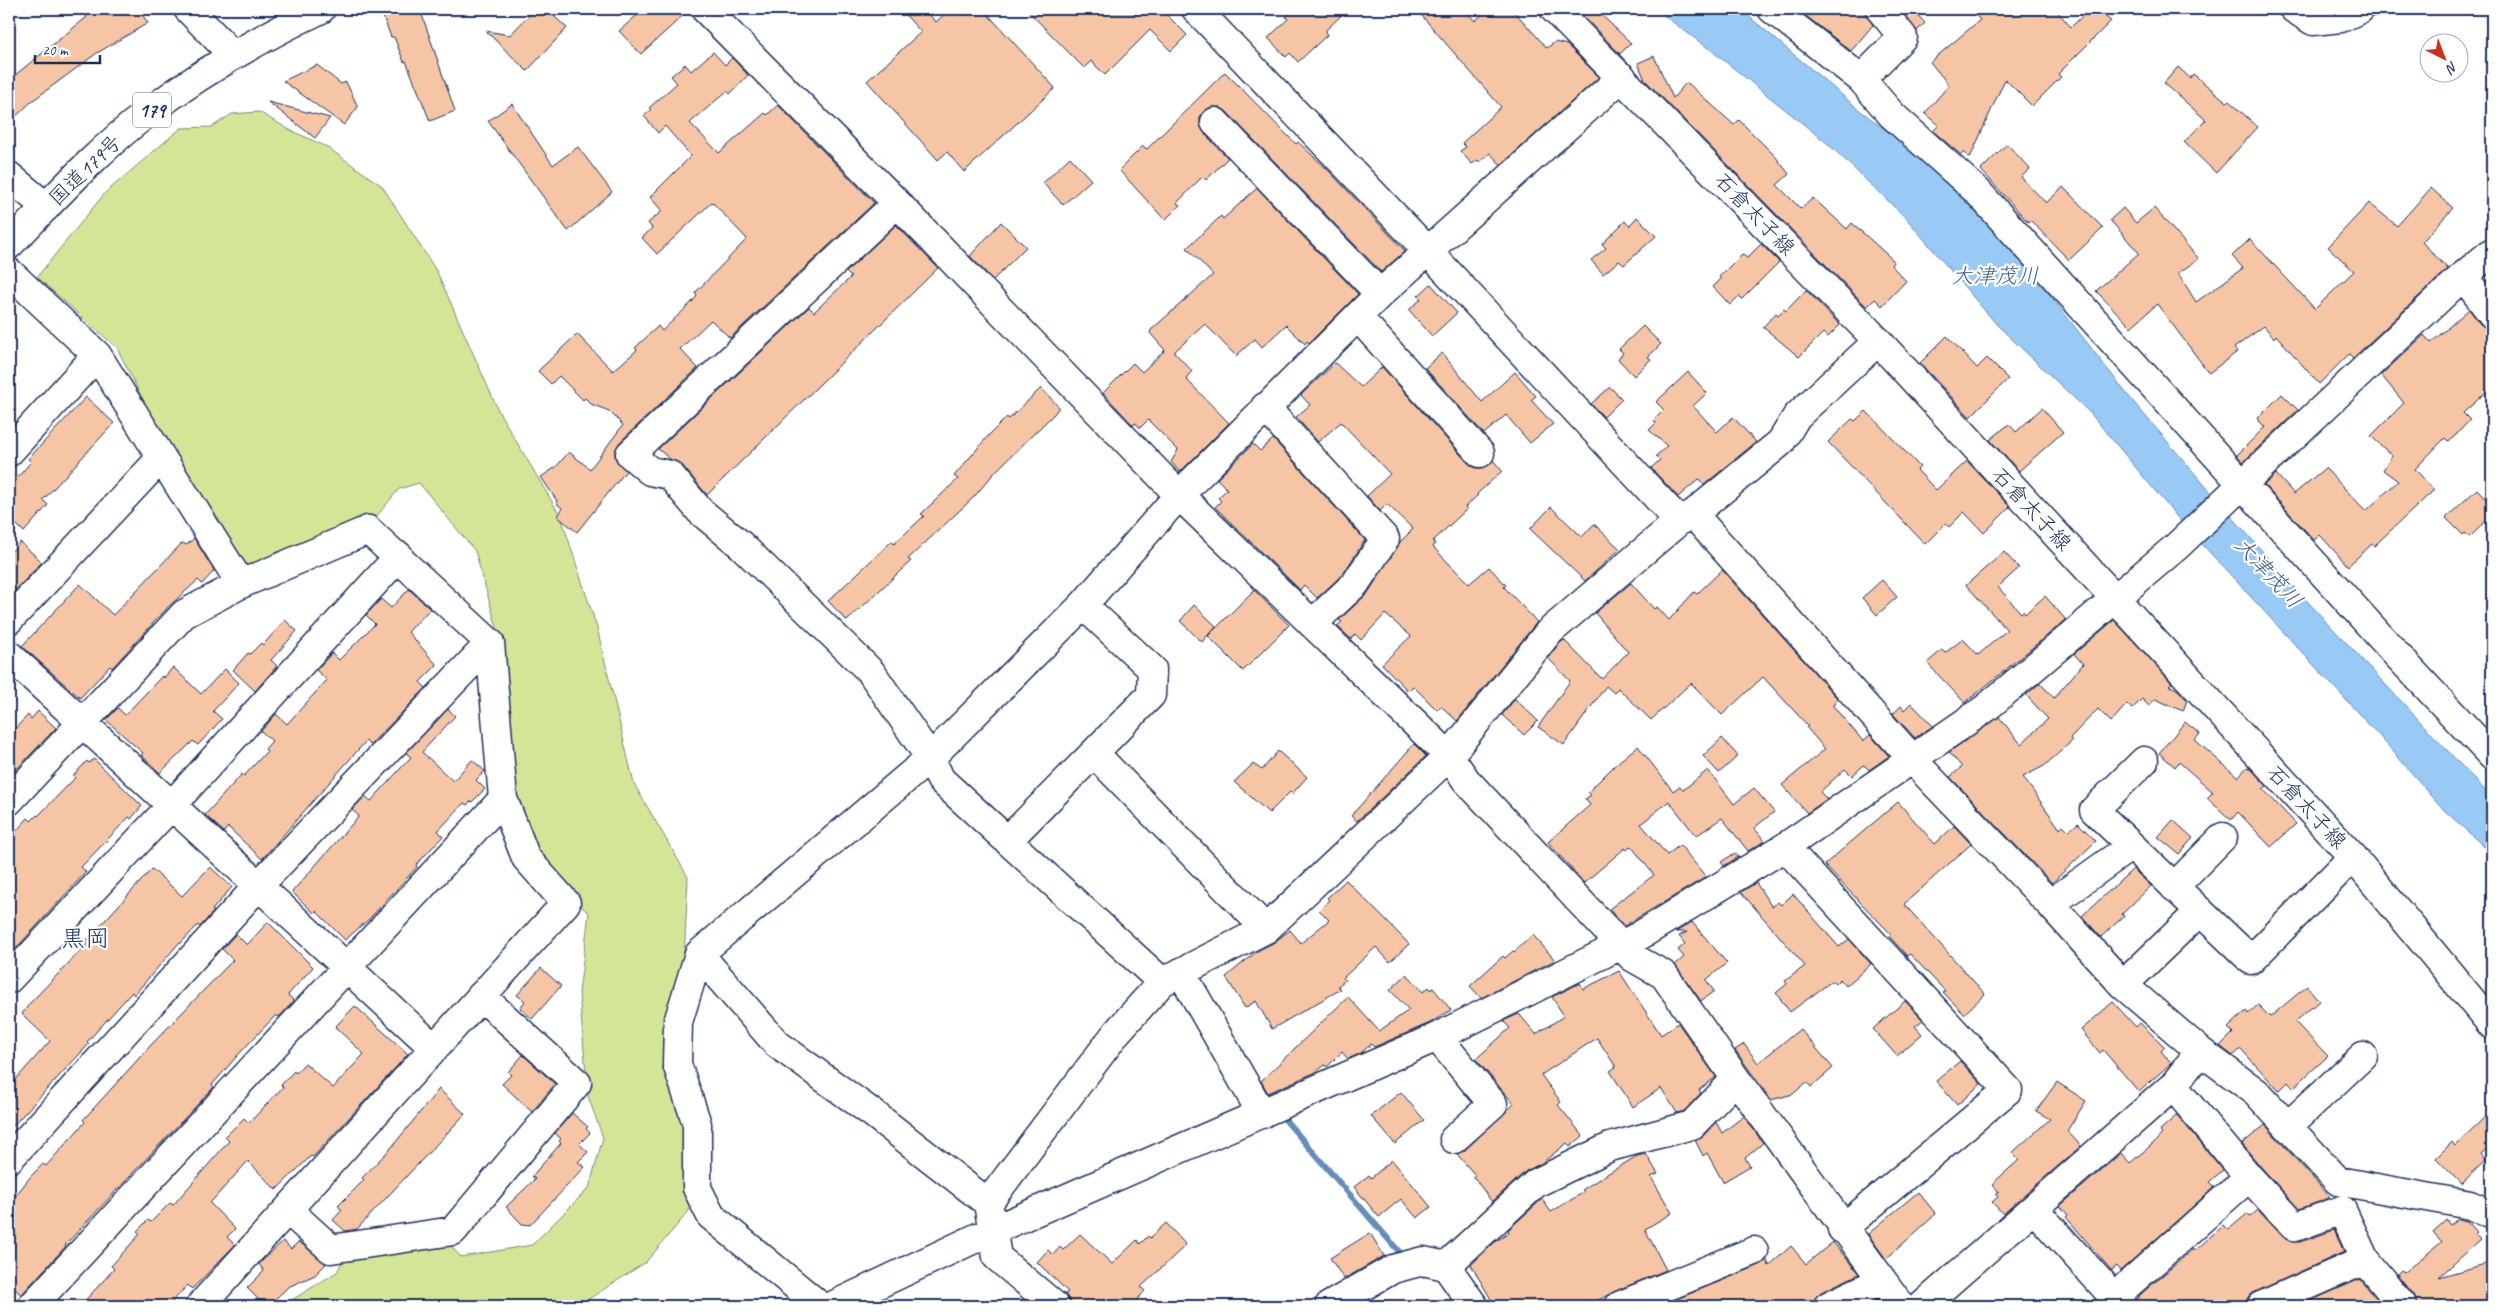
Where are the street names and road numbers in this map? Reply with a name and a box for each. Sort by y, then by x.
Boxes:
road number: 179 [133,92,171,128]
street label: 国道179号 [43,129,127,211]
street label: 石倉太子線 [1709,167,1801,261]
street label: 石倉太子線 [1987,462,2077,556]
street label: 石倉太子線 [2262,760,2352,854]

